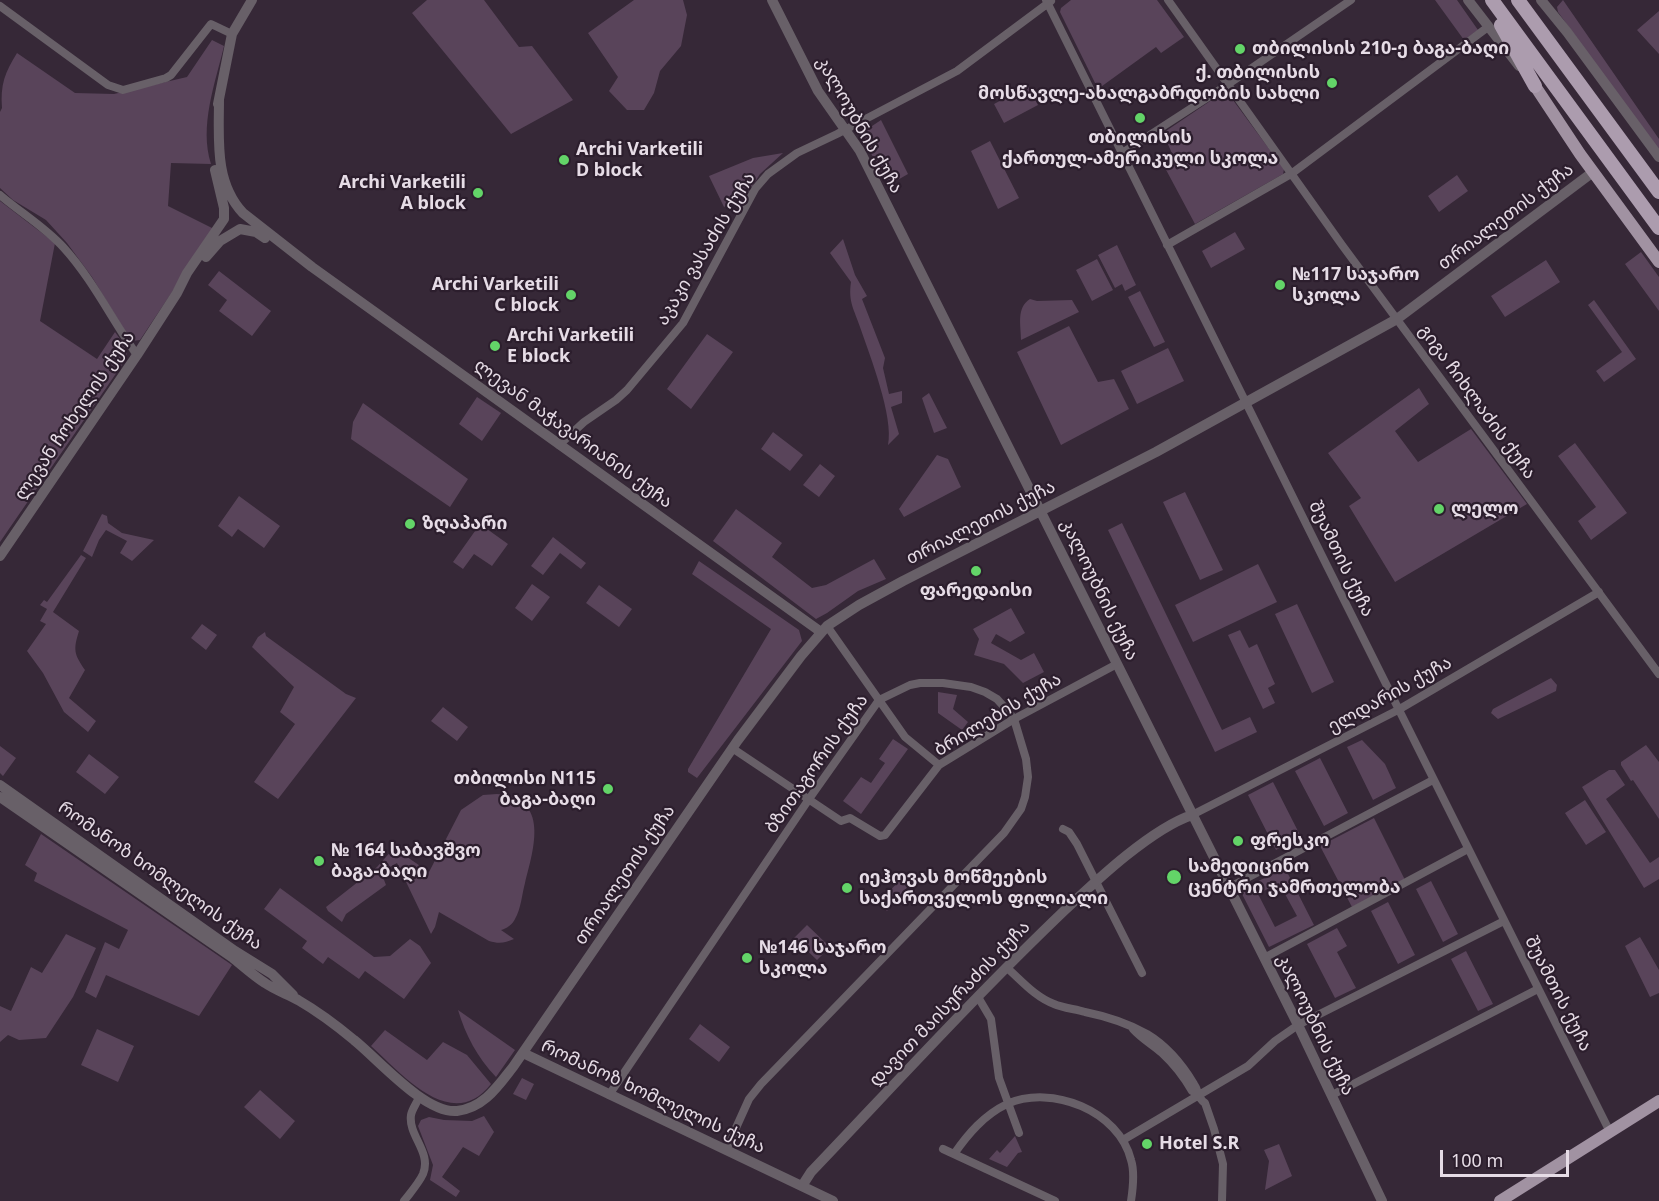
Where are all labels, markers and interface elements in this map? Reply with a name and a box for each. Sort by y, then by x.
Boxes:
place label: თბილისის 210-ე ბაგა-ბაღი [1252,38,1509,60]
marker: თბილისის 210-ე ბაგა-ბაღი [1233,42,1247,56]
street label: კალოუბნის ქუჩა [811,53,907,197]
place label: ქ. თბილისის მოსწავლე-ახალგაბრდობის სახლი [978,62,1320,104]
marker: ქ. თბილისის მოსწავლე-ახალგაბრდობის სახლი [1325,76,1339,90]
marker: თბილისის ქართულ-ამერიკული სკოლა [1133,111,1147,125]
place label: თბილისის ქართულ-ამერიკული სკოლა [1002,127,1278,170]
place label: Archi Varketili D block [576,139,703,182]
marker: Archi Varketili D block [557,153,571,167]
street label: თრიალეთის ქუჩა [1434,159,1578,275]
street label: აკაკი ვასაძის ქუჩა [652,169,760,329]
place label: Archi Varketili A block [339,172,466,214]
marker: Archi Varketili A block [471,186,485,200]
place label: №117 საჯარო სკოლა [1292,264,1419,306]
place label: Archi Varketili C block [432,274,559,316]
marker: №117 საჯარო სკოლა [1273,278,1287,292]
marker: Archi Varketili C block [564,288,578,302]
street label: გიგა ჩიხლაძის ქუჩა [1414,321,1540,483]
place label: Archi Varketili E block [507,325,634,368]
street label: ლევან ჩოხელის ქუჩა [10,327,140,505]
marker: Archi Varketili E block [488,339,502,353]
street label: ლევან მაჭავარიანის ქუჩა [470,355,676,513]
street label: თრიალეთის ქუჩა [903,476,1059,570]
street label: შუამთის ქუჩა [1304,498,1378,620]
place label: ლელო [1451,498,1518,520]
marker: ლელო [1432,502,1446,516]
place label: ზღაპარი [422,513,507,535]
street label: კალოუბნის ქუჩა [1055,516,1143,664]
marker: ზღაპარი [403,517,417,531]
marker: ფარედაისი [969,564,983,578]
place label: ფარედაისი [920,580,1032,602]
street label: ელდარის ქუჩა [1324,652,1456,738]
street label: ბრილების ქუჩა [930,669,1066,761]
street label: ბზითაგორის ქუჩა [761,690,873,838]
place label: თბილისი N115 ბაგა-ბაღი [453,768,596,810]
marker: თბილისი N115 ბაგა-ბაღი [601,782,615,796]
street label: რომანოზ ხომლელის ქუჩა [54,797,266,955]
street label: თრიალეთის ქუჩა [570,801,680,949]
place label: ფრესკო [1250,830,1330,852]
marker: ფრესკო [1231,834,1245,848]
place label: № 164 საბავშვო ბაგა-ბაღი [331,840,481,882]
marker: № 164 საბავშვო ბაგა-ბაღი [312,854,326,868]
place label: სამედიცინო ცენტრი ჯამრთელობა [1188,856,1401,898]
place label: იეჰოვას მოწმეების საქართველოს ფილიალი [859,867,1108,910]
marker: სამედიცინო ცენტრი ჯამრთელობა [1165,868,1183,886]
marker: იეჰოვას მოწმეების საქართველოს ფილიალი [840,881,854,895]
street label: დავით მაისურაძის ქუჩა [865,917,1035,1091]
street label: შუამთის ქუჩა [1520,933,1596,1055]
place label: №146 საჯარო სკოლა [759,937,886,980]
marker: №146 საჯარო სკოლა [740,951,754,965]
street label: კალოუბნის ქუჩა [1271,951,1359,1099]
street label: რომანოზ ხომლელის ქუჩა [538,1036,768,1158]
place label: Hotel S.R [1159,1133,1239,1155]
marker: Hotel S.R [1140,1137,1154,1151]
scale bar [1443,1138,1572,1176]
text: 100 m [1451,1148,1503,1172]

